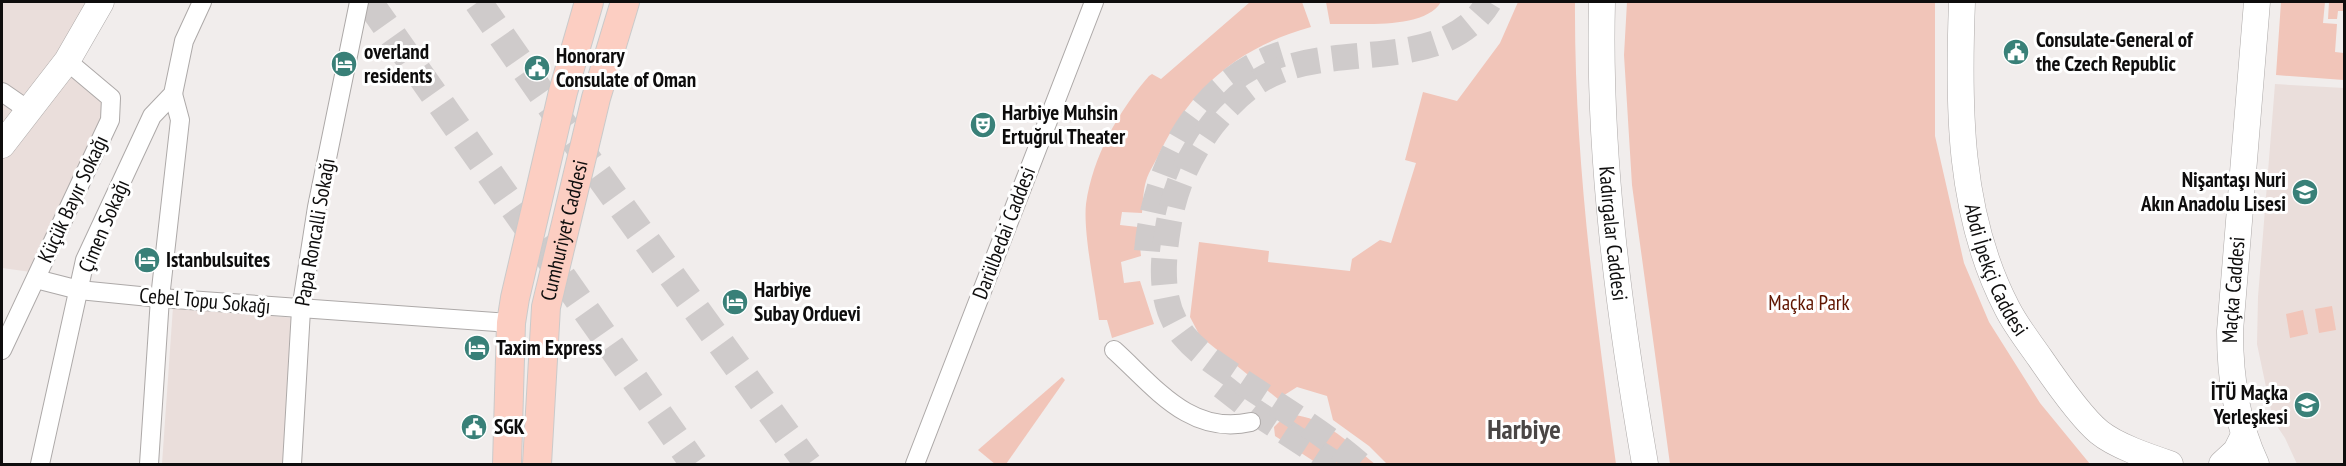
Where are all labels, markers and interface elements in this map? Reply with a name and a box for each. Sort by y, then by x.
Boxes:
place label: Consulate-General of the Czech Republic [2036,26,2194,77]
public building icon: Consulate-General of the Czech Republic [2001,37,2031,67]
place label: overland residents [364,38,432,89]
place label: Honorary Consulate of Oman [556,42,696,93]
hotel icon: overland residents [329,49,359,79]
public building icon: Honorary Consulate of Oman [522,53,552,83]
place label: Harbiye Muhsin Ertuğrul Theater [1002,99,1126,150]
theatre icon: Harbiye Muhsin Ertuğrul Theater [968,110,998,140]
street label: Küçük Bayır Sokağı [31,131,114,267]
street label: Papa Roncalli Sokağı [288,156,341,308]
street label: Cumhuriyet Caddesi [534,157,594,303]
street label: Darülbedai Caddesi [966,163,1041,303]
street label: Kadırgalar Caddesi [1593,165,1634,302]
place label: Nişantaşı Nuri Akın Anadolu Lisesi [2140,166,2286,217]
street label: Çimen Sokağı [72,175,135,276]
school or university icon: Nişantaşı Nuri Akın Anadolu Lisesi [2290,177,2320,207]
street label: Abdi İpekçi Caddesi [1959,201,2034,341]
street label: Maçka Caddesi [2216,236,2251,343]
hotel icon: Istanbulsuites [132,245,162,275]
place label: Istanbulsuites [166,246,270,273]
place label: Harbiye Subay Orduevi [754,276,861,327]
street label: Cebel Topu Sokağı [138,281,272,320]
hotel icon: Harbiye Subay Orduevi [720,287,750,317]
park label: Maçka Park [1768,289,1850,316]
hotel icon: Taxim Express [462,333,492,363]
place label: Taxim Express [496,334,602,361]
place label: İTÜ Maçka Yerleşkesi [2211,379,2288,430]
school or university icon: İTÜ Maçka Yerleşkesi [2292,390,2322,420]
public building icon: SGK [459,412,489,442]
district label: Harbiye [1487,412,1561,446]
place label: SGK [494,413,525,440]

